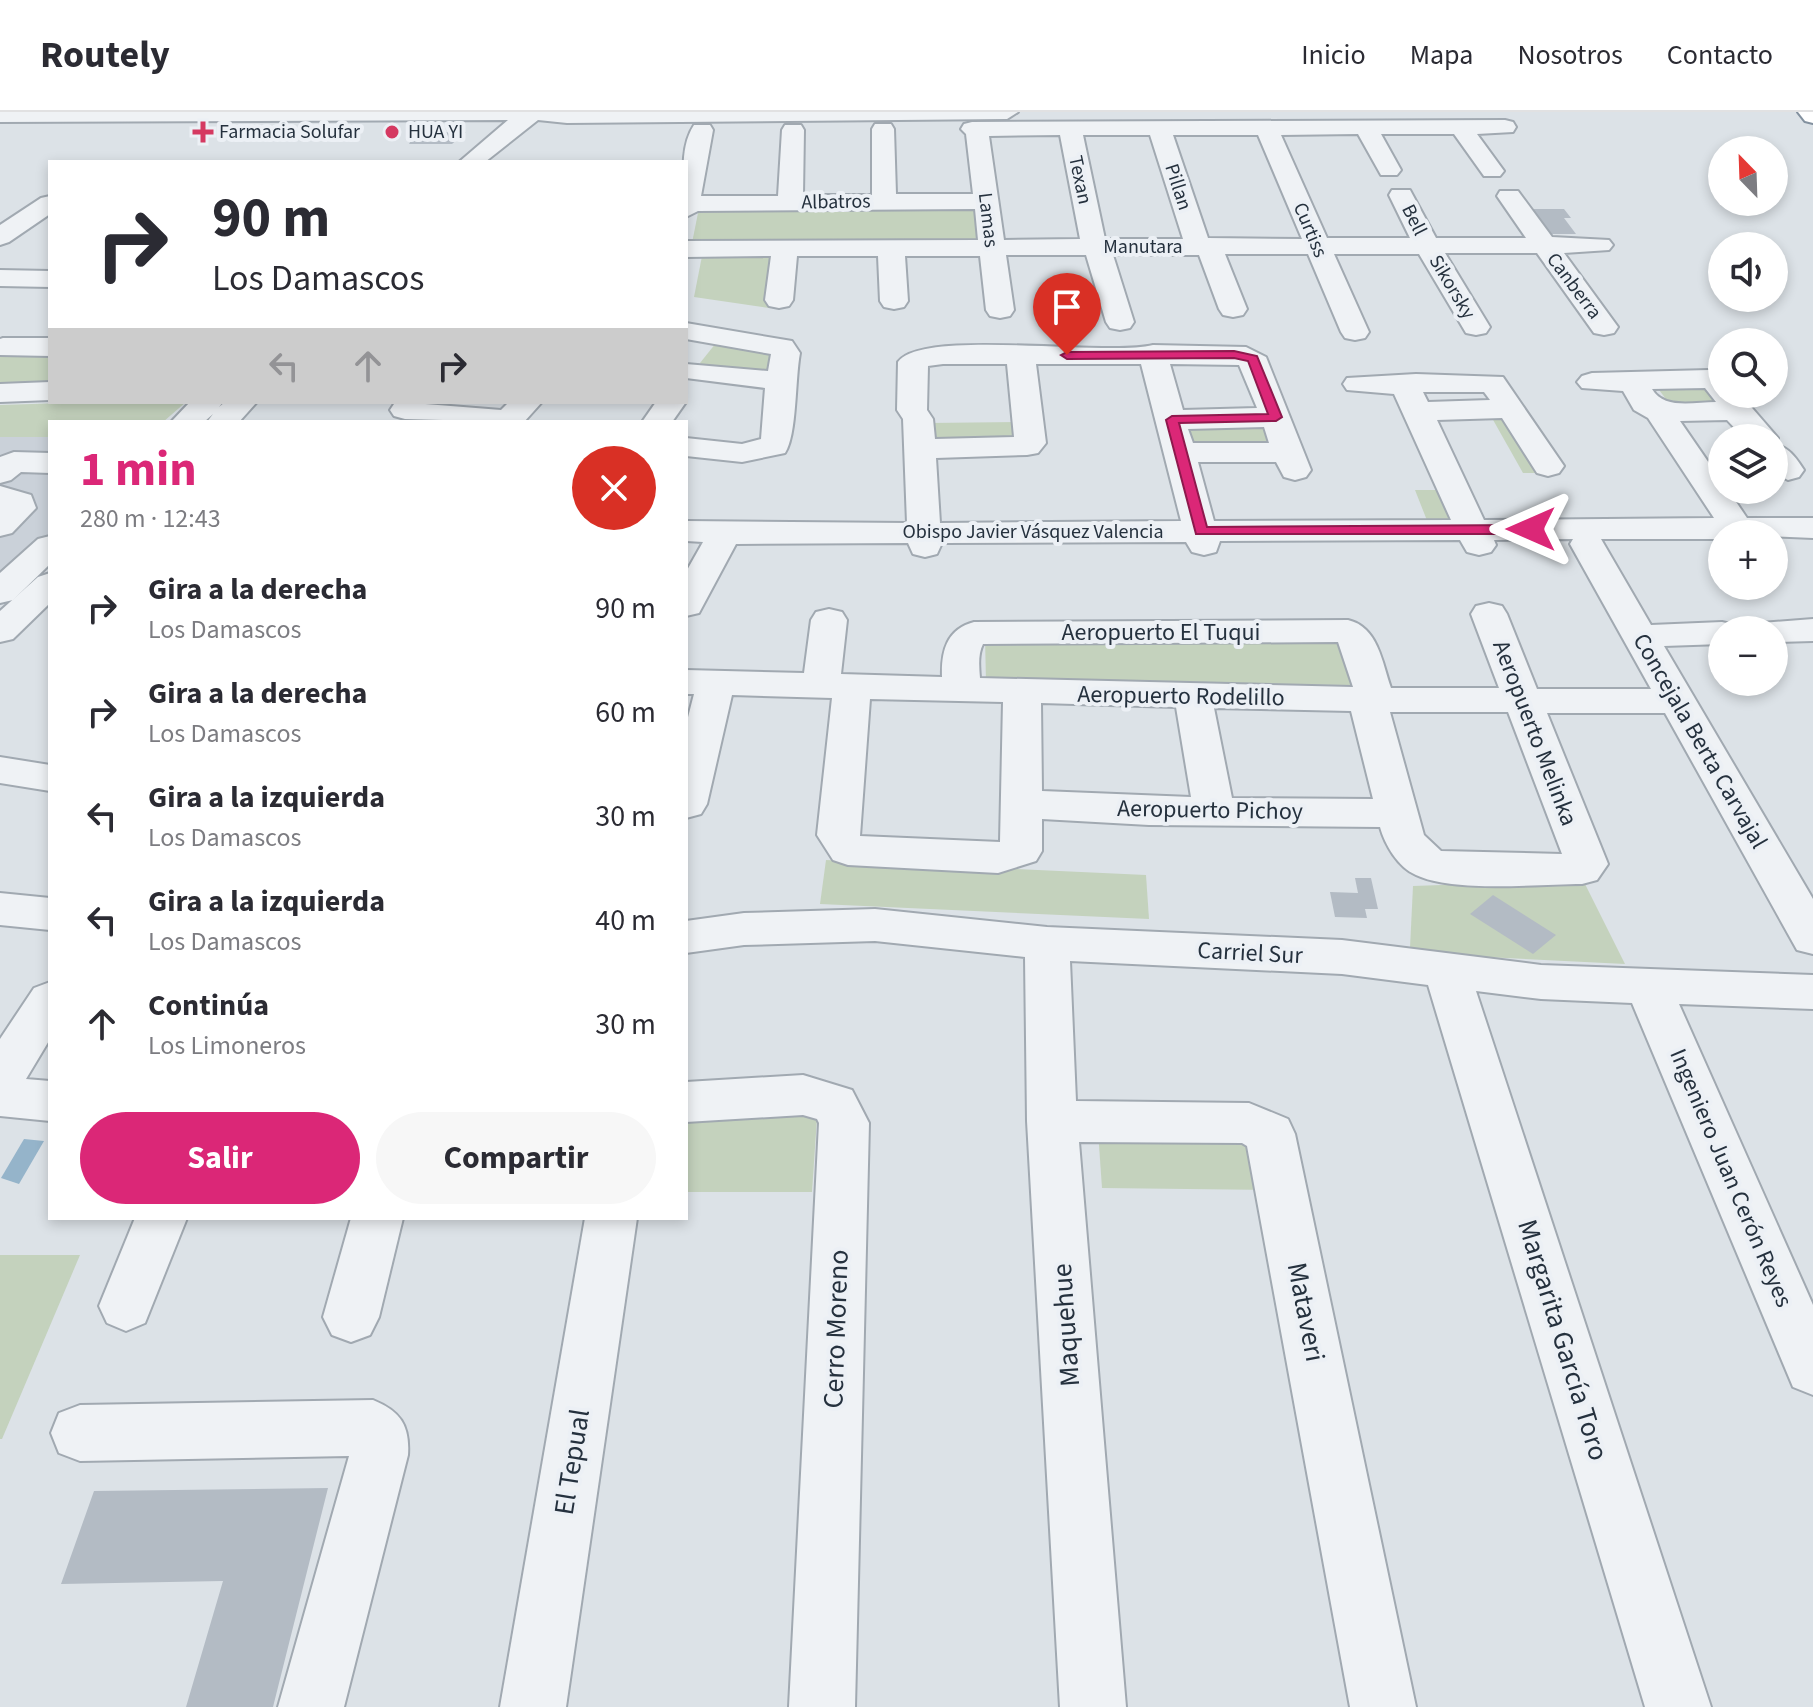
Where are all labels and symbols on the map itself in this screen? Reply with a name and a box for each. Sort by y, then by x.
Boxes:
place label: Farmacia Solufar [219,118,360,146]
place label: HUA YI [408,118,463,146]
marker: Farmacia Solufar [194,123,212,141]
marker: HUA YI [383,123,401,141]
north arrow [1708,136,1788,216]
street label: Texan [1061,153,1099,207]
street label: Pillan [1157,160,1199,214]
street label: Albatros [801,187,871,217]
street label: Lamas [971,191,1005,249]
street label: Curtiss [1286,198,1334,262]
street label: Bell [1394,199,1434,241]
street label: Manutara [1103,233,1183,261]
street label: Canberra [1540,247,1608,325]
street label: Sikorsky [1422,250,1482,325]
pin [1033,273,1101,355]
position arrow [1489,487,1573,571]
street label: Obispo Javier Vásquez Valencia [902,518,1164,546]
street label: Aeropuerto El Tuqui [1062,615,1260,650]
street label: Concejala Berta Carvajal [1624,627,1776,855]
street label: Aeropuerto Melinka [1483,635,1587,831]
street label: Aeropuerto Rodelillo [1077,677,1285,715]
street label: Aeropuerto Pichoy [1117,791,1303,829]
street label: Carriel Sur [1196,933,1304,973]
street label: Ingeniero Juan Cerón Reyes [1661,1043,1801,1313]
street label: Margarita García Toro [1507,1215,1619,1465]
street label: Cerro Moreno [813,1249,859,1409]
street label: Mataveri [1277,1259,1335,1365]
street label: Maquehue [1042,1262,1090,1388]
street label: El Tepual [544,1406,600,1518]

